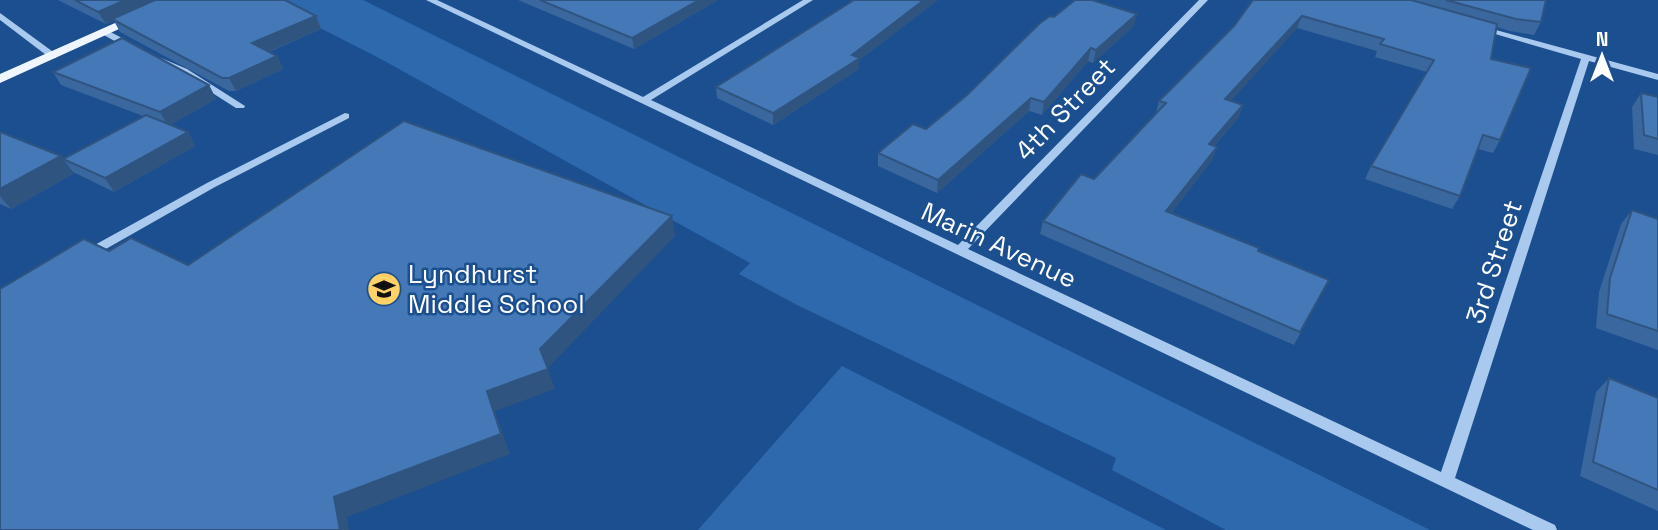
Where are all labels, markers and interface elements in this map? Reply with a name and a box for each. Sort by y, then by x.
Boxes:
north arrow [1567,21,1637,91]
text: N [1596,27,1608,52]
street label: 4th Street [1008,50,1122,168]
street label: Marin Avenue [916,194,1082,296]
street label: 3rd Street [1458,196,1530,328]
place label: Lyndhurst Middle School [408,257,585,321]
school or university icon: Lyndhurst Middle School [365,270,403,308]

